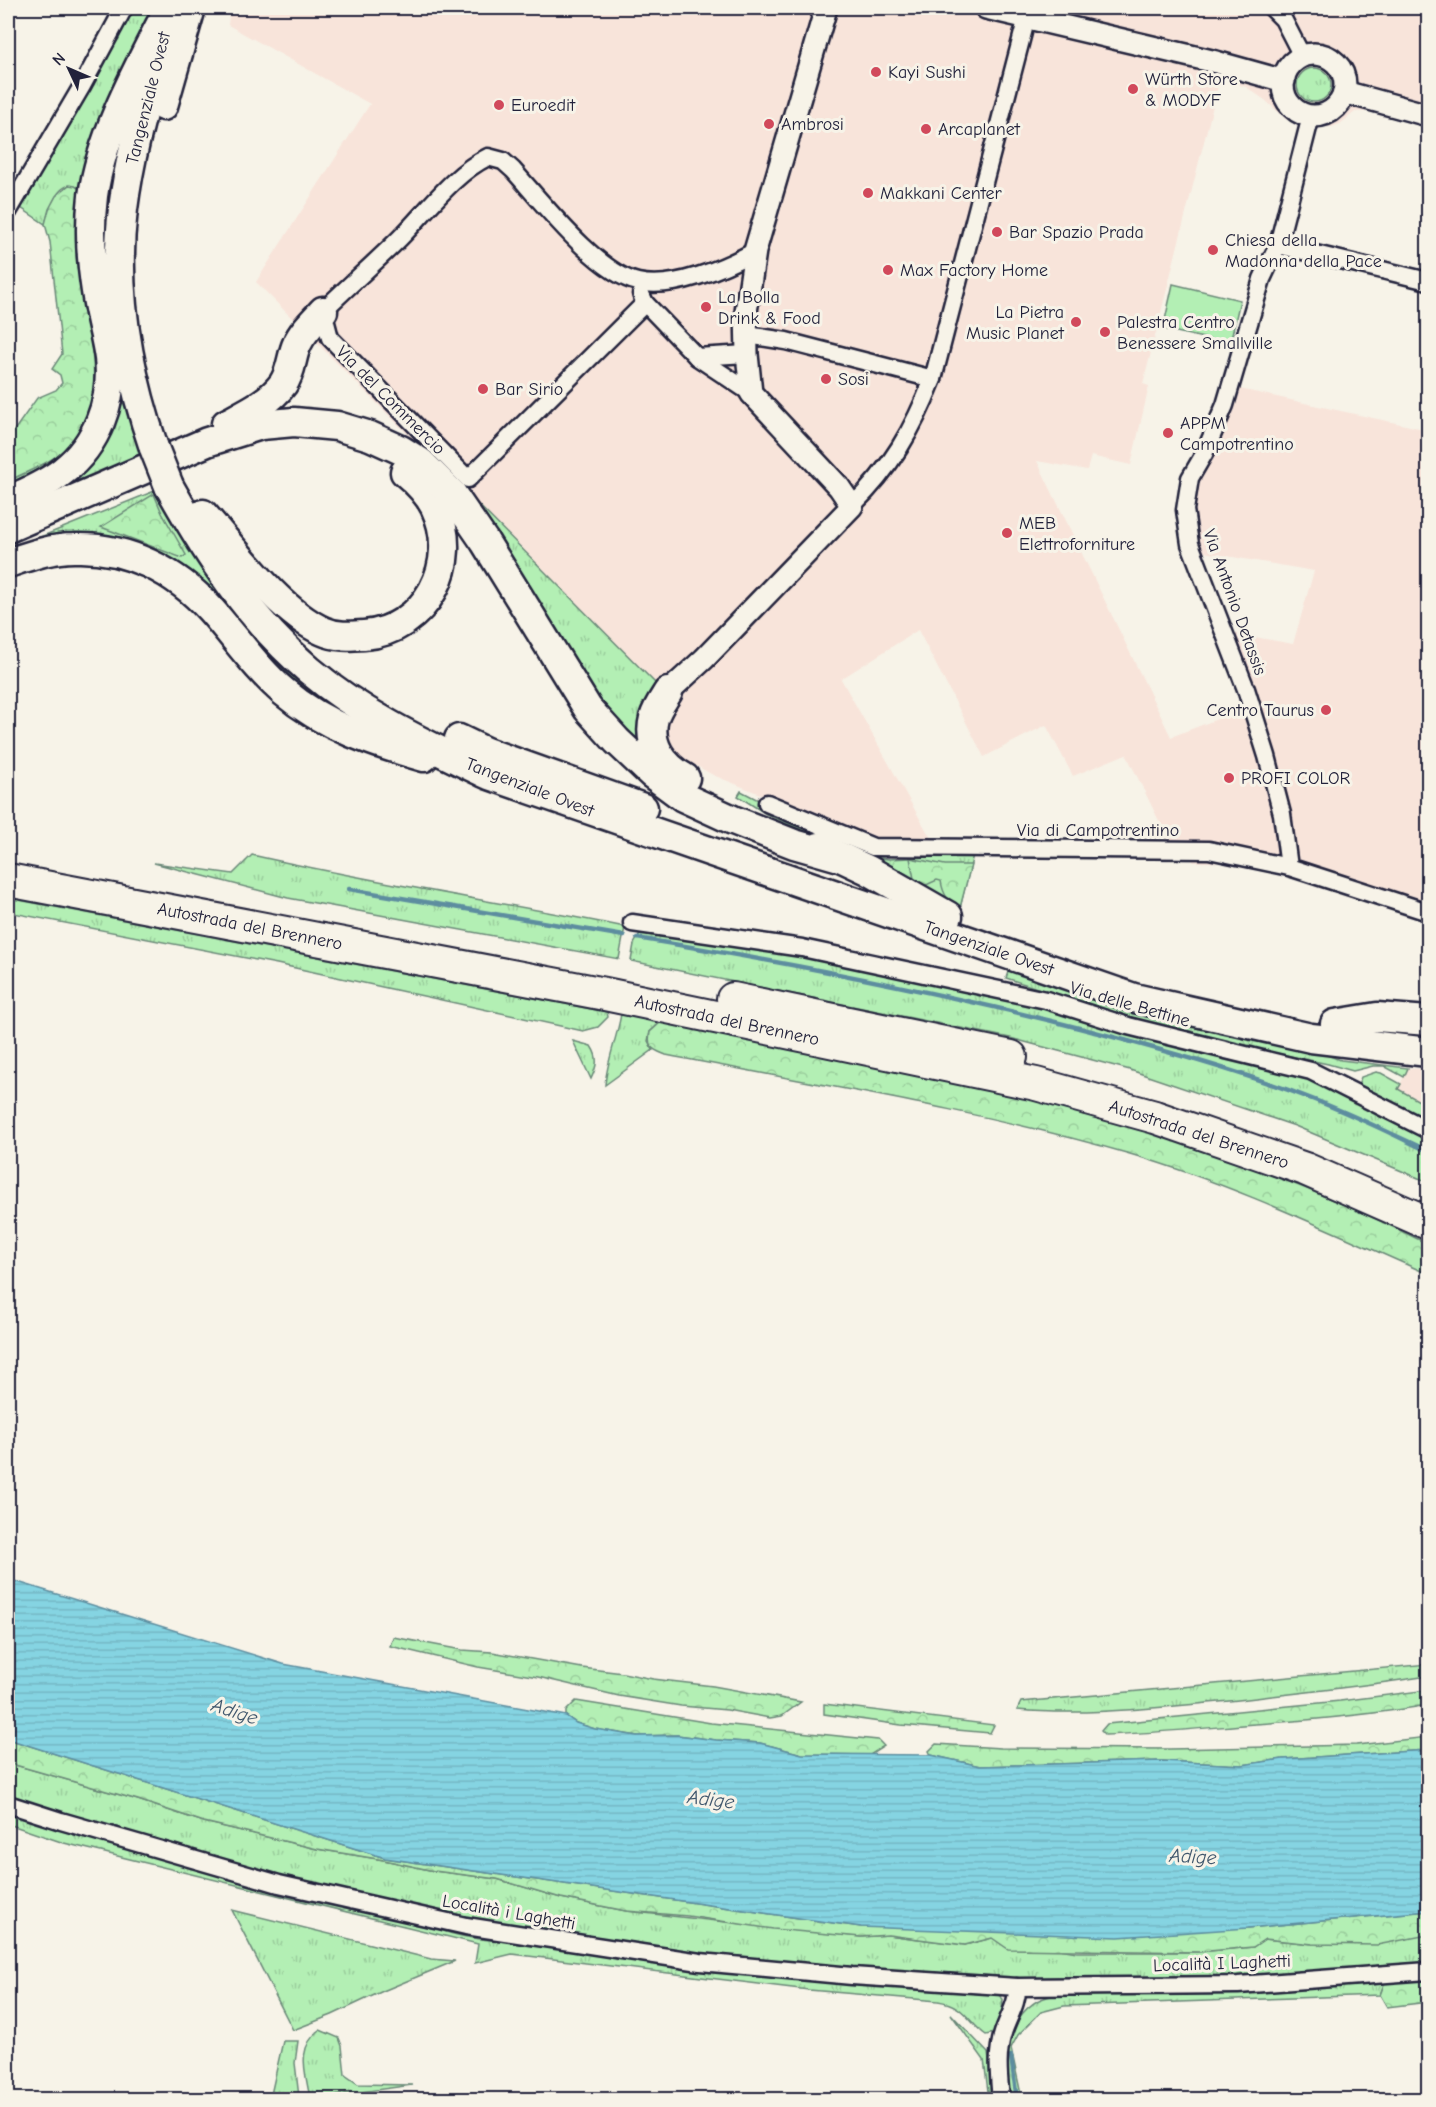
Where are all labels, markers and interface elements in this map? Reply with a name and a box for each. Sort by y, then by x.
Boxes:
street label: Tangenziale Ovest [122,29,175,167]
north arrow [39,39,99,99]
text: N [49,49,69,69]
place label: Kayi Sushi [888,62,966,83]
marker: Kayi Sushi [869,65,883,79]
place label: Würth Store & MODYF [1145,69,1238,111]
marker: Würth Store & MODYF [1126,82,1140,96]
place label: Euroedit [511,95,576,116]
marker: Euroedit [492,98,506,112]
place label: Ambrosi [781,114,844,135]
marker: Ambrosi [762,117,776,131]
place label: Arcaplanet [938,119,1021,140]
marker: Arcaplanet [919,122,933,136]
place label: Makkani Center [880,183,1002,204]
marker: Makkani Center [861,186,875,200]
place label: Bar Spazio Prada [1009,222,1144,243]
marker: Bar Spazio Prada [990,225,1004,239]
place label: Chiesa della Madonna della Pace [1225,230,1382,272]
marker: Chiesa della Madonna della Pace [1206,243,1220,257]
place label: Max Factory Home [900,260,1048,281]
marker: Max Factory Home [881,263,895,277]
place label: La Bolla Drink & Food [718,287,821,329]
marker: La Bolla Drink & Food [699,300,713,314]
place label: La Pietra Music Planet [966,302,1065,344]
place label: Palestra Centro Benessere Smallville [1117,312,1272,354]
marker: La Pietra Music Planet [1069,315,1083,329]
marker: Palestra Centro Benessere Smallville [1098,325,1112,339]
street label: Via del Commercio [332,341,450,459]
place label: Sosi [838,369,869,390]
marker: Sosi [819,372,833,386]
place label: Bar Sirio [495,379,563,400]
marker: Bar Sirio [476,382,490,396]
place label: APPM Campotrentino [1180,413,1294,455]
marker: APPM Campotrentino [1161,426,1175,440]
place label: MEB Elettroforniture [1019,513,1135,555]
marker: MEB Elettroforniture [1000,526,1014,540]
street label: Via Antonio Detassis [1198,526,1271,678]
place label: Centro Taurus [1206,700,1314,721]
marker: Centro Taurus [1319,703,1333,717]
street label: Tangenziale Ovest [463,753,598,822]
place label: PROFI COLOR [1241,768,1350,789]
marker: PROFI COLOR [1222,771,1236,785]
street label: Via di Campotrentino [1017,820,1179,841]
street label: Autostrada del Brennero [156,898,344,955]
street label: Tangenziale Ovest [921,916,1057,981]
street label: Via delle Bettine [1067,977,1192,1032]
street label: Autostrada del Brennero [633,991,821,1050]
street label: Autostrada del Brennero [1106,1095,1292,1174]
water label: Adige [208,1693,261,1730]
water label: Adige [685,1785,736,1814]
water label: Adige [1168,1844,1217,1869]
street label: Località i Laghetti [441,1890,577,1935]
street label: Località I Laghetti [1153,1951,1291,1976]

